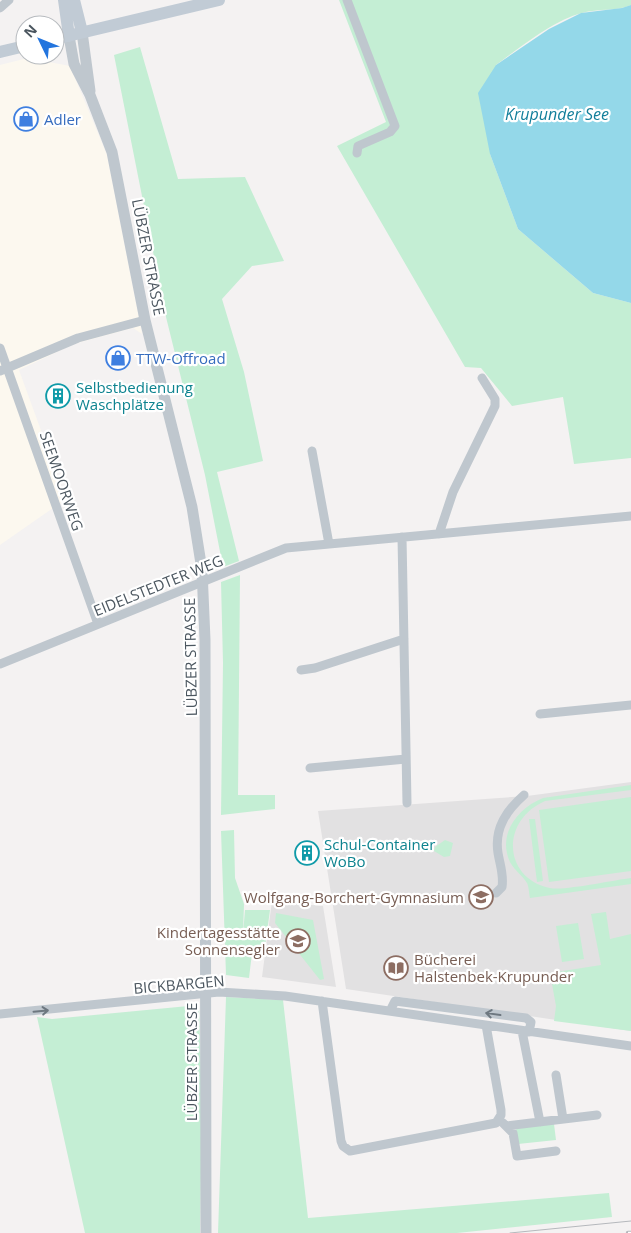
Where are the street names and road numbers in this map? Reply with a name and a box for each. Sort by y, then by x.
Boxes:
street label: LÜBZER STRASSE [128,197,170,317]
street label: SEEMOORWEG [36,429,88,533]
street label: EIDELSTEDTER WEG [90,550,226,620]
street label: LÜBZER STRASSE [179,598,201,716]
street label: BICKBARGEN [133,970,225,998]
street label: LÜBZER STRASSE [181,1003,201,1121]

